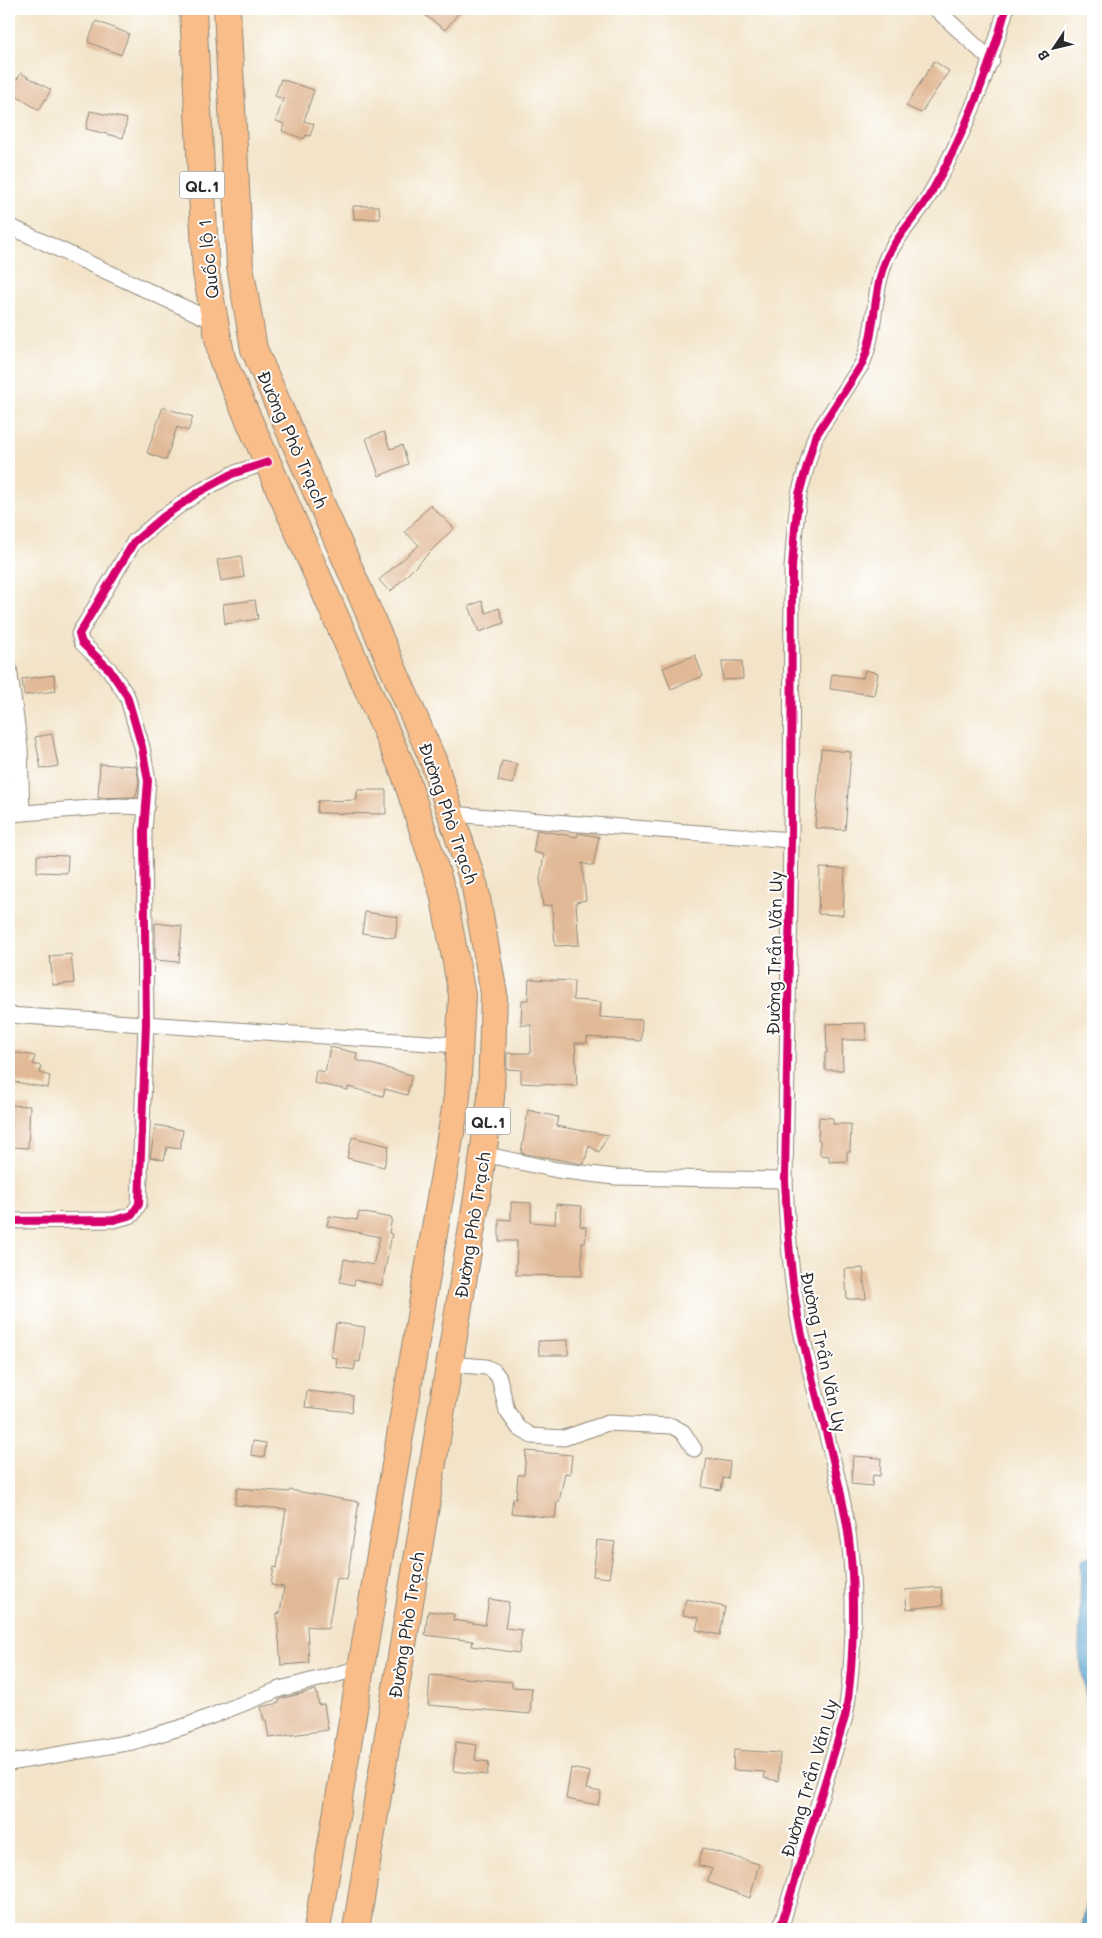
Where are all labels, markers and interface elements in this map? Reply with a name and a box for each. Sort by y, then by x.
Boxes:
north arrow [1030,22,1080,72]
text: B [1032,46,1053,65]
road number: QL.1 [180,172,224,198]
street label: Quốc lộ 1 [192,218,224,300]
street label: Đường Phò Trạch [252,366,334,512]
street label: Đường Phò Trạch [414,739,484,887]
street label: Đường Trần Văn Uy [761,871,787,1035]
road number: QL.1 [466,1108,510,1134]
street label: Đường Phò Trạch [449,1150,495,1300]
street label: Đường Trần Văn Uy [795,1269,853,1435]
street label: Đường Phò Trạch [383,1550,429,1700]
street label: Đường Trần Văn Uy [775,1696,843,1860]

